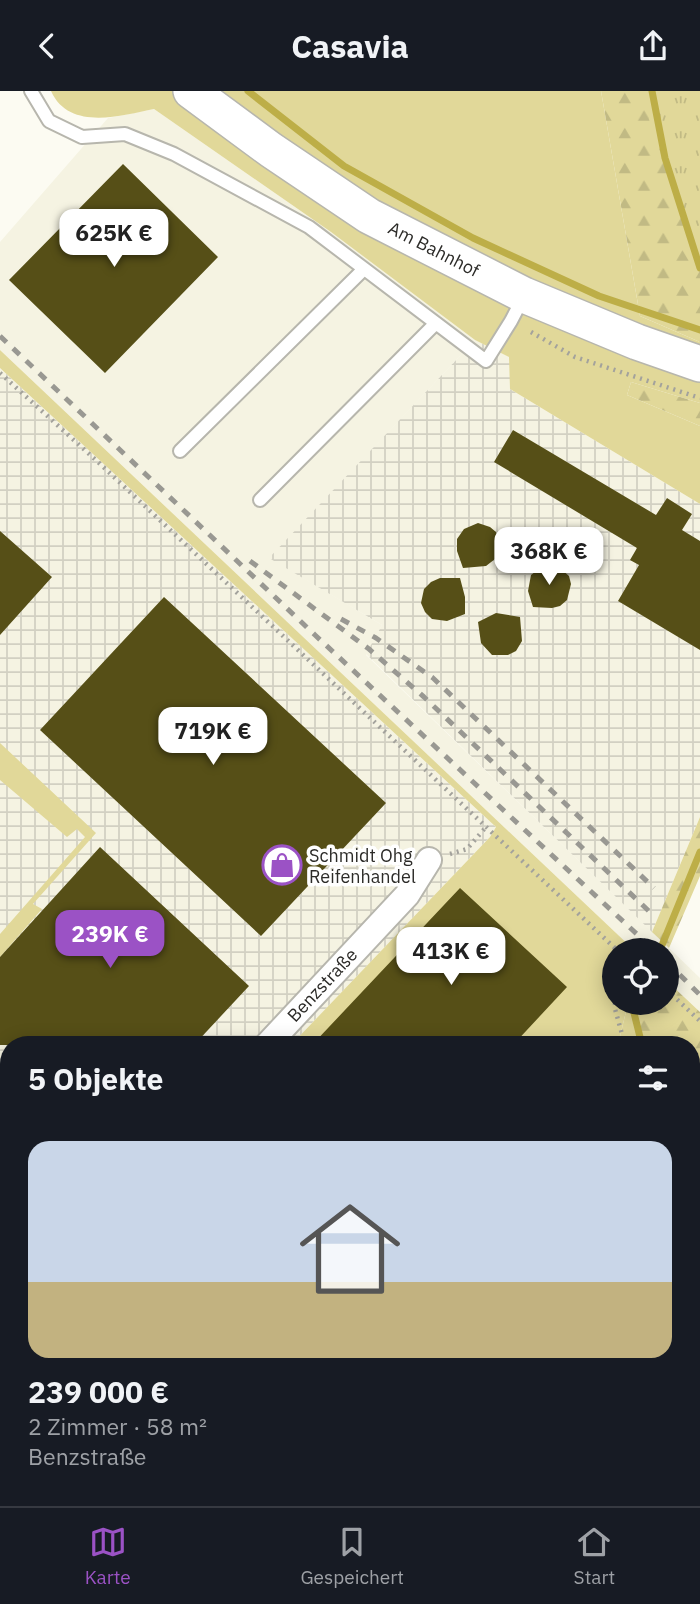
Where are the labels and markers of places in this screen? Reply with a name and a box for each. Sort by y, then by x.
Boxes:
pin: 625K € [57,209,171,269]
pin: 368K € [492,527,606,587]
pin: 719K € [156,707,270,767]
shop icon: Schmidt Ohg Reifenhandel [261,844,303,886]
place label: Schmidt Ohg Reifenhandel [309,844,416,888]
pin: 239K € [53,911,167,970]
pin: 413K € [394,927,508,987]

